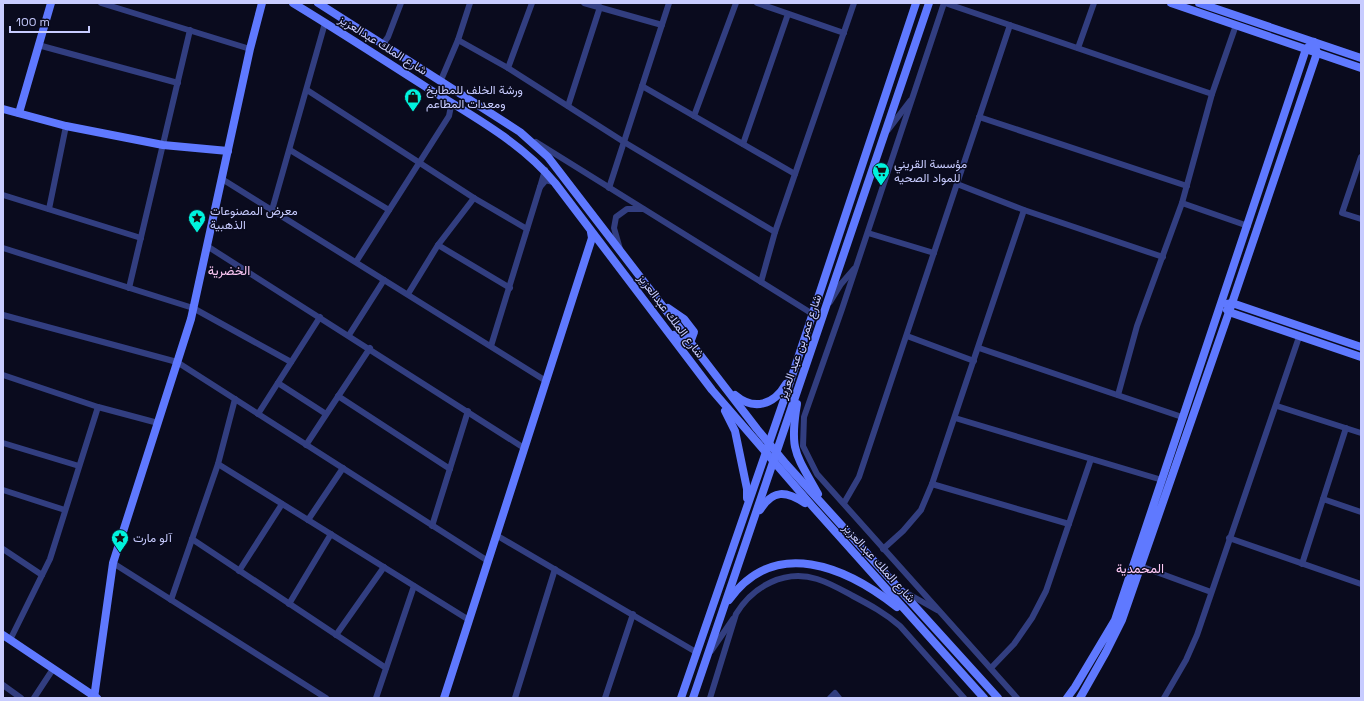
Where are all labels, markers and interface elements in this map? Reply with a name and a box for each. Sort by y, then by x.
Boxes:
scale bar [10,8,89,34]
street label: شارع الملك عبدالعزيز [334,11,430,80]
text: 100 m [16,14,50,30]
place label: ورشة الخلف للمطابخ ومعدات المطاعم [426,82,523,112]
shop icon: ورشة الخلف للمطابخ ومعدات المطاعم [403,87,423,112]
place label: مؤسسة القريني للمواد الصحيه [894,156,967,186]
supermarket icon: مؤسسة القريني للمواد الصحيه [871,161,891,186]
place label: معرض المصنوعات الذهبية [210,203,298,233]
place icon: معرض المصنوعات الذهبية [187,208,207,233]
district label: الخضرية [208,262,250,279]
street label: شارع الملك عبدالعزيز [633,270,708,362]
street label: شارع عمر بن عبد العزيز [774,293,826,403]
street label: شارع الملك عبدالعزيز [838,519,919,607]
place icon: آلو مارت [110,528,130,553]
place label: آلو مارت [133,530,173,546]
district label: المحمدية [1116,560,1164,577]

